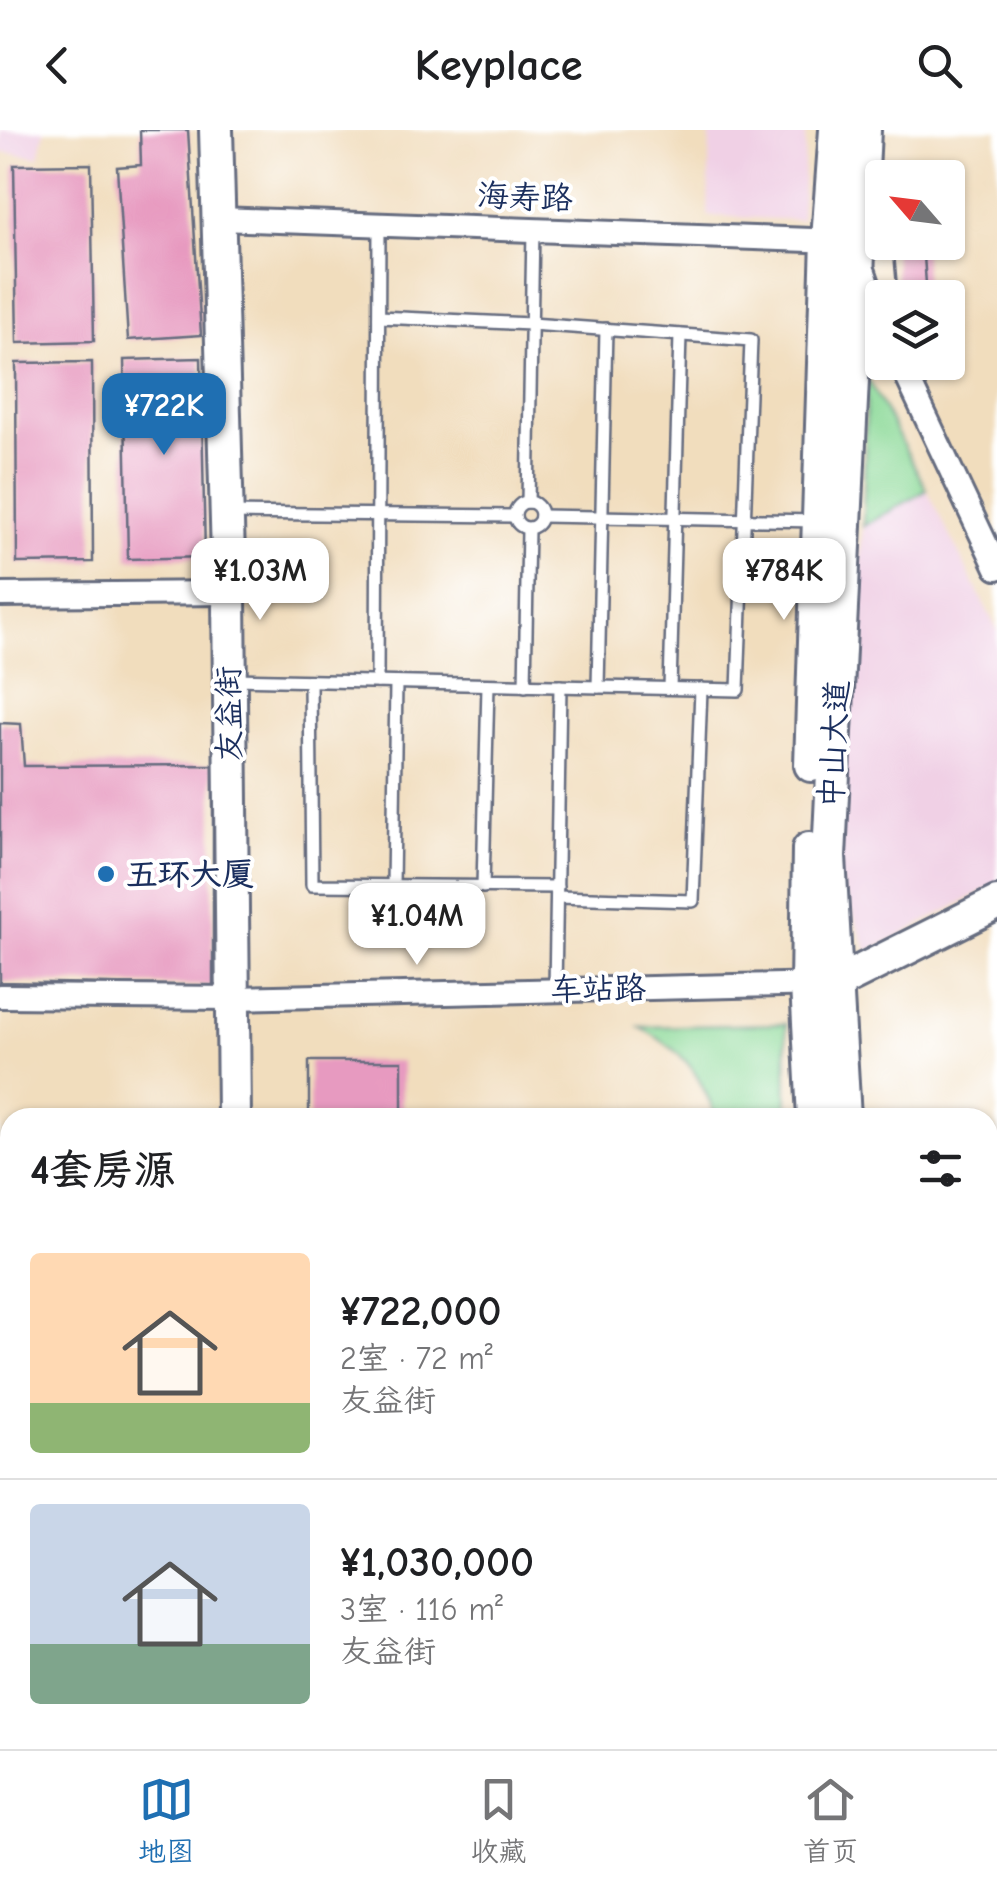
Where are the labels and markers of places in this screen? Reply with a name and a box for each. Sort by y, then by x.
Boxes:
pin: ¥722K [94,373,234,458]
pin: ¥1.03M [179,538,341,623]
pin: ¥784K [714,538,854,623]
place label: 五环大厦 [126,856,254,893]
marker: 五环大厦 [95,863,117,885]
pin: ¥1.04M [336,883,498,968]

